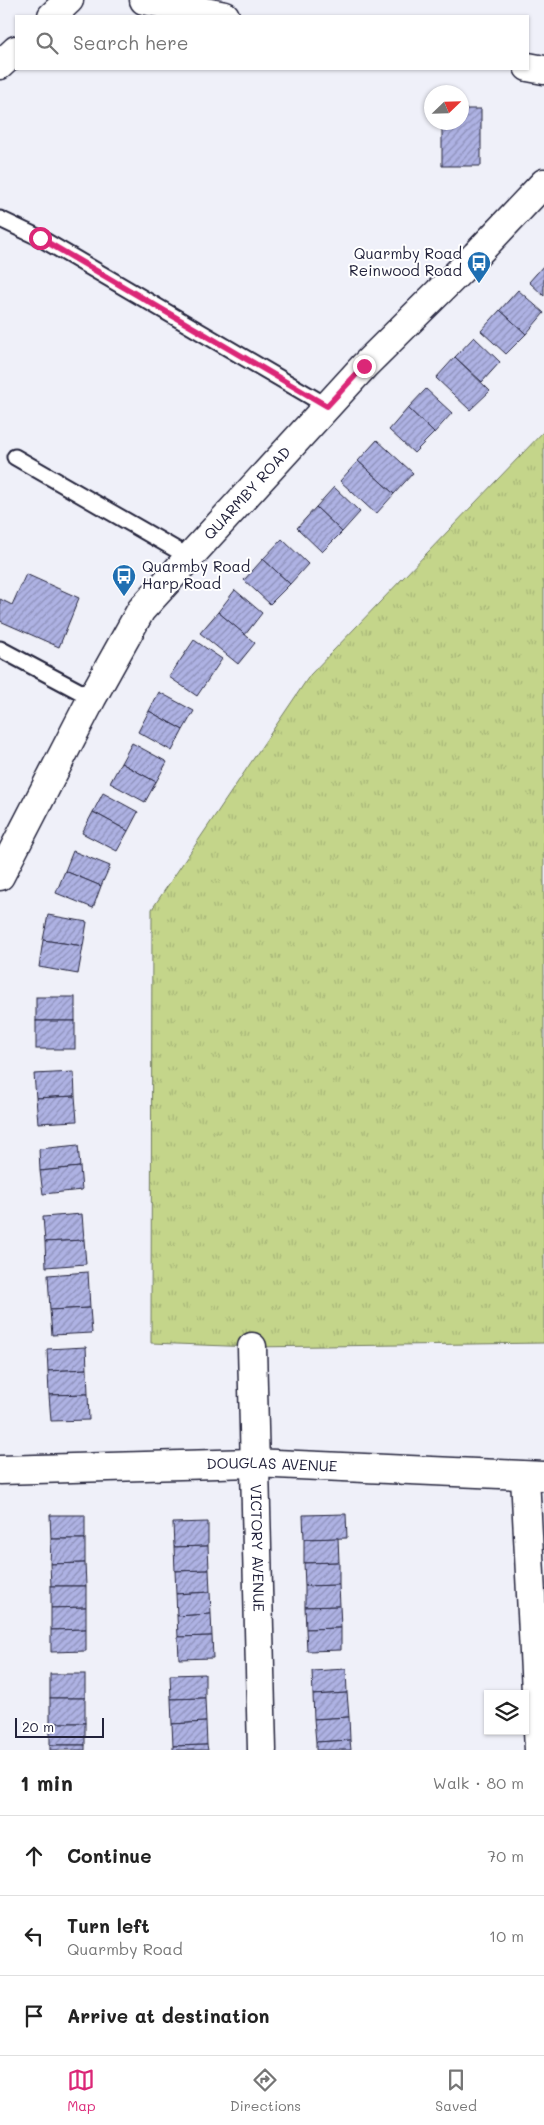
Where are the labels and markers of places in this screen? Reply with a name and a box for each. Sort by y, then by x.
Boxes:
place label: Quarmby Road Reinwood Road [349,243,462,280]
bus stop icon: Quarmby Road Reinwood Road [466,250,492,284]
place label: Quarmby Road Harp Road [142,556,250,593]
bus stop icon: Quarmby Road Harp Road [111,563,137,597]

